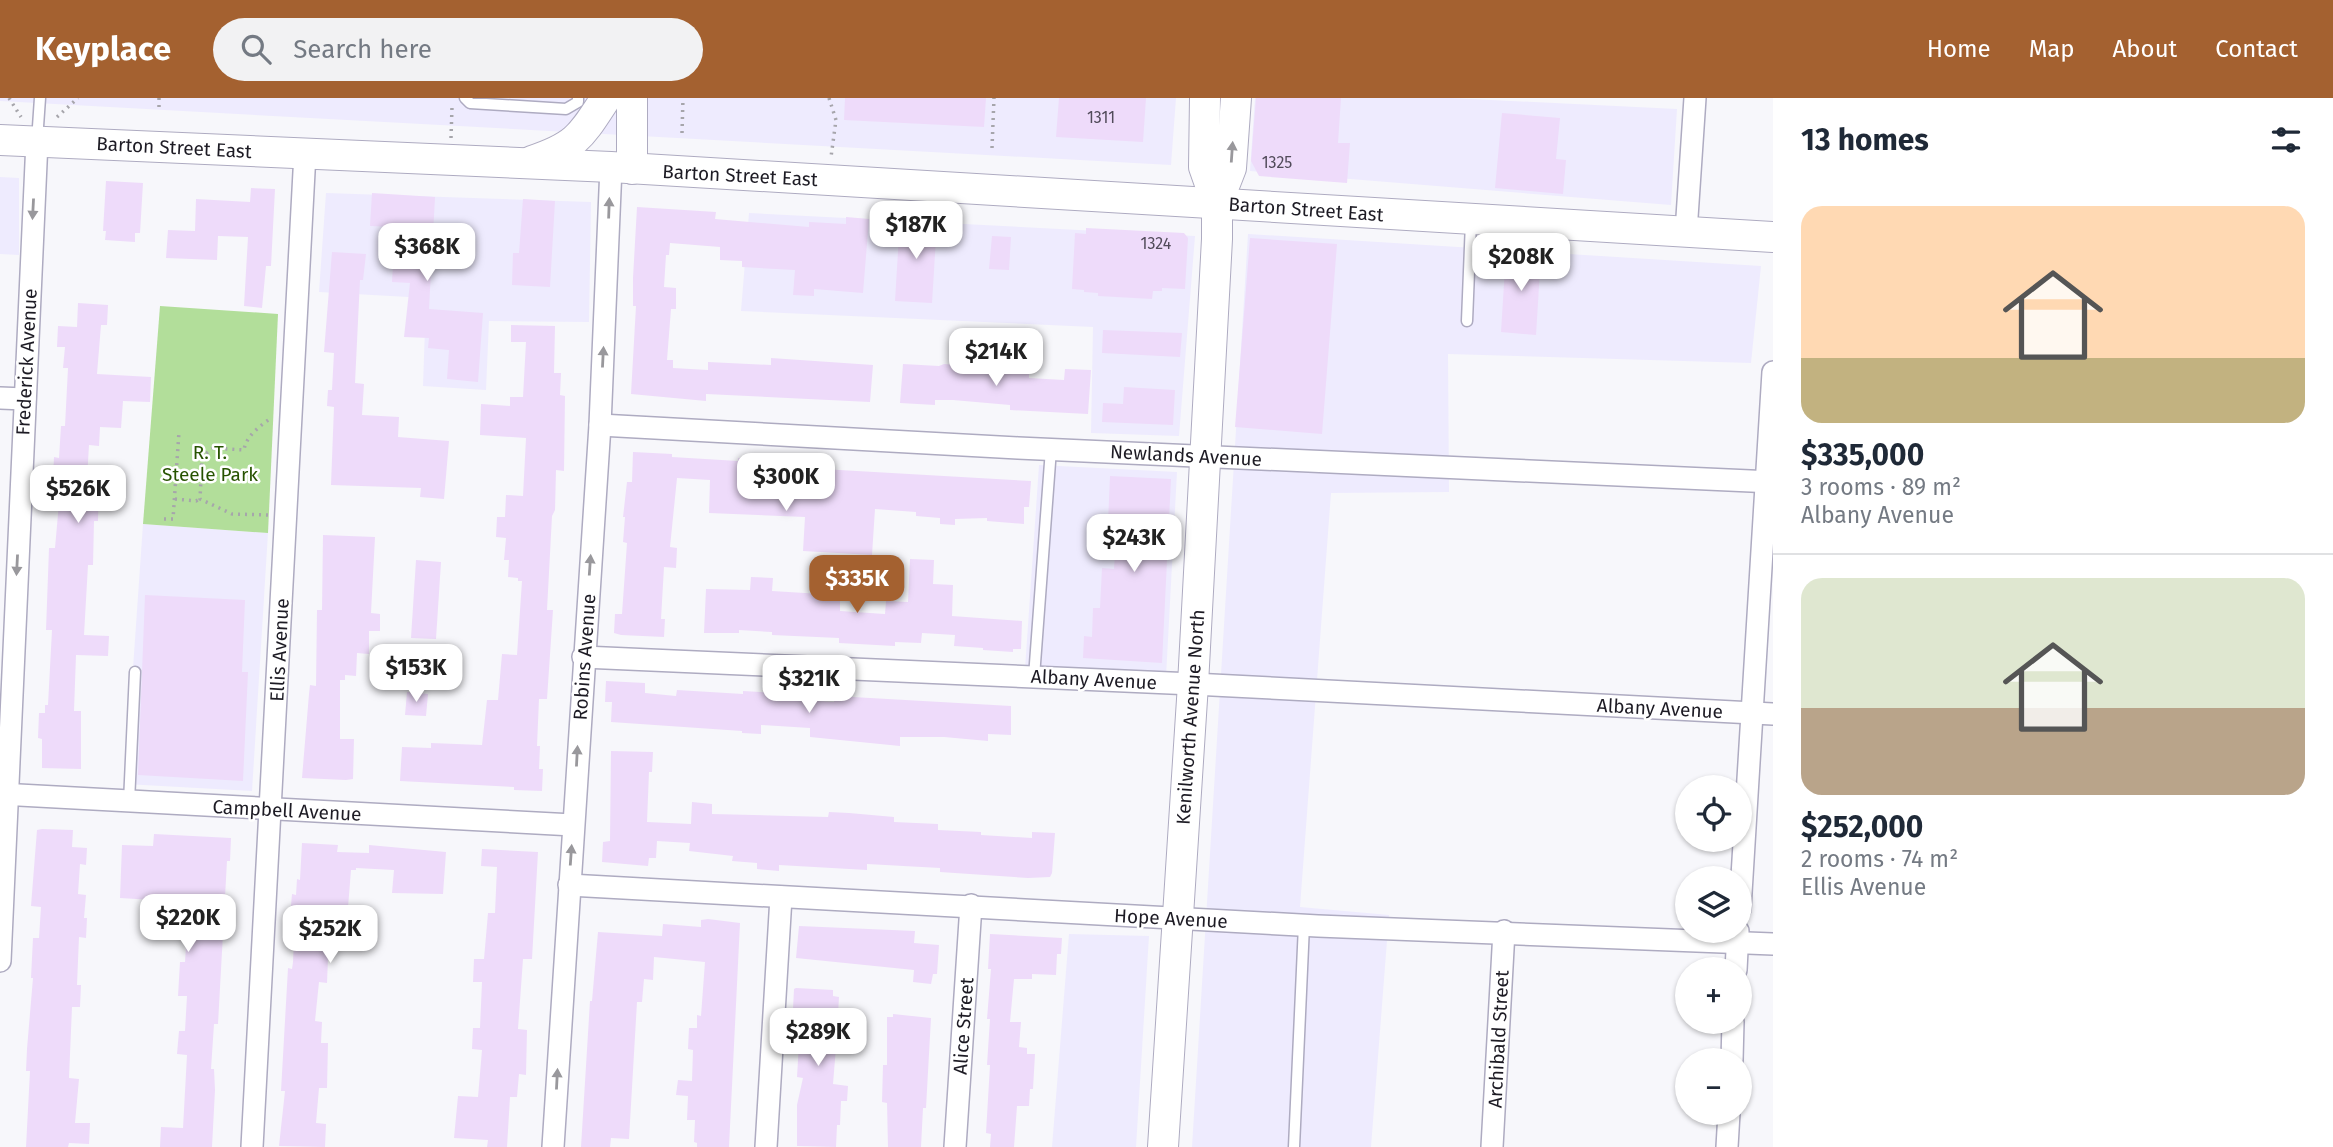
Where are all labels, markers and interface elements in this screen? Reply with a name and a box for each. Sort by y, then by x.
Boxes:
search box [213,18,703,81]
text: Keyplace [35,29,171,69]
icon: search [237,30,275,68]
text: Search here [293,34,432,65]
text: Home [1927,35,1991,63]
text: Map [2029,35,2075,63]
text: About [2113,35,2177,63]
text: Contact [2215,35,2298,63]
house number: 1311 [1087,108,1115,127]
icon: filters [2267,121,2305,159]
text: 13 homes [1801,122,1929,158]
street label: Barton Street East [96,132,252,163]
one-way arrow [1227,141,1238,163]
house number: 1325 [1262,153,1292,172]
street label: Barton Street East [662,160,818,191]
street label: Barton Street East [1228,193,1384,226]
one-way arrow [604,197,615,219]
one-way arrow [28,198,39,220]
pin: $187K [867,202,965,261]
text: $187K [886,210,946,238]
pin: $368K [378,223,476,283]
text: $368K [394,232,460,260]
house number: 1324 [1141,234,1172,253]
pin: $208K [1472,234,1570,293]
text: $208K [1488,242,1554,270]
icon: home [1990,252,2116,378]
street label: Frederick Avenue [11,288,42,436]
pin: $214K [947,328,1045,388]
text: $214K [965,337,1027,365]
one-way arrow [597,346,608,368]
text: $335,000 [1801,437,1924,473]
street label: Newlands Avenue [1109,440,1263,471]
park label: R. T. Steele Park [162,441,258,486]
pin: $300K [737,454,835,513]
text: $300K [753,462,819,490]
pin: $526K [29,466,127,525]
text: 3 rooms · 89 m² [1801,473,1961,501]
text: $526K [46,474,110,502]
text: Albany Avenue [1801,501,1954,529]
pin: $243K [1085,514,1183,574]
text: $243K [1103,523,1165,551]
one-way arrow [12,554,23,576]
one-way arrow [585,554,596,576]
pin: $335K [808,556,906,615]
text: $335K [825,564,889,592]
street label: Robins Avenue [569,593,600,721]
street label: Ellis Avenue [265,598,294,702]
street label: Kenilworth Avenue North [1171,609,1210,826]
icon: home [1990,624,2116,750]
pin: $153K [367,644,465,704]
text: $153K [385,653,447,681]
pin: $321K [760,656,858,715]
text: $321K [779,664,839,692]
street label: Albany Avenue [1030,665,1158,694]
street label: Albany Avenue [1596,694,1724,723]
one-way arrow [572,745,583,767]
map controls [1675,775,1752,1125]
button: locate [1675,775,1752,852]
street label: Campbell Avenue [212,795,362,826]
text: $252,000 [1801,809,1923,845]
one-way arrow [566,844,577,866]
text: 2 rooms · 74 m² [1801,845,1958,873]
button: layers [1675,866,1752,943]
text: Ellis Avenue [1801,873,1926,901]
pin: $220K [139,894,237,954]
text: $220K [156,903,220,931]
street label: Hope Avenue [1114,904,1228,933]
pin: $252K [281,906,379,965]
text: $252K [299,914,361,942]
button: + [1675,957,1752,1034]
street label: Archibald Street [1483,969,1514,1108]
street label: Alice Street [949,976,978,1075]
pin: $289K [769,1009,867,1068]
text: $289K [786,1017,850,1045]
button: − [1675,1048,1752,1125]
one-way arrow [551,1068,562,1090]

